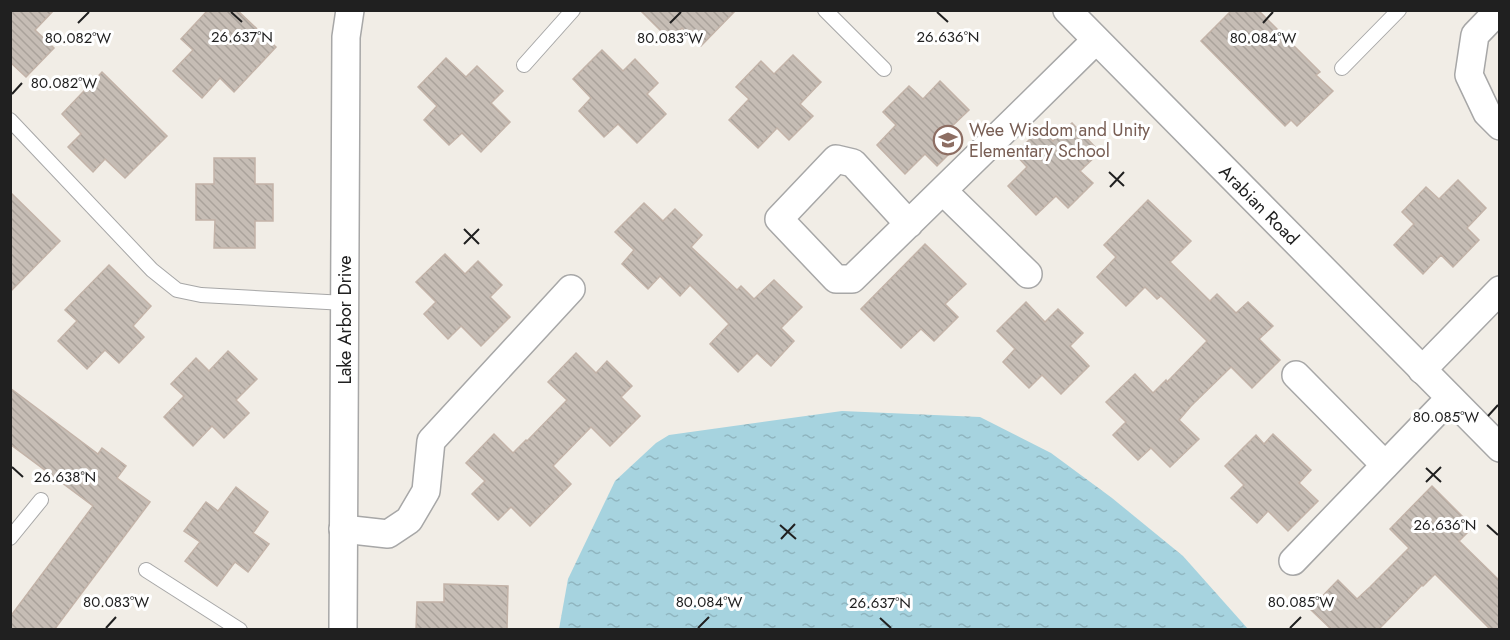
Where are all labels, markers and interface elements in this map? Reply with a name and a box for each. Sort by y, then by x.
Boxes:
text: 26.637°N [211,26,273,48]
text: 26.636°N [917,26,979,48]
text: 80.082°W [45,27,111,49]
text: 80.083°W [637,27,703,49]
text: 80.084°W [1230,27,1296,49]
text: 80.082°W [31,72,97,94]
place label: Wee Wisdom and Unity Elementary School [969,117,1150,164]
school or university icon: Wee Wisdom and Unity Elementary School [932,124,964,156]
street label: Arabian Road [1213,159,1305,251]
street label: Lake Arbor Drive [332,256,358,384]
text: 80.085°W [1413,406,1479,428]
text: 26.638°N [34,466,96,488]
text: 26.636°N [1414,514,1476,536]
text: 80.083°W [83,591,149,613]
text: 80.084°W [676,591,742,613]
text: 80.085°W [1268,591,1334,613]
text: 26.637°N [849,592,911,614]

